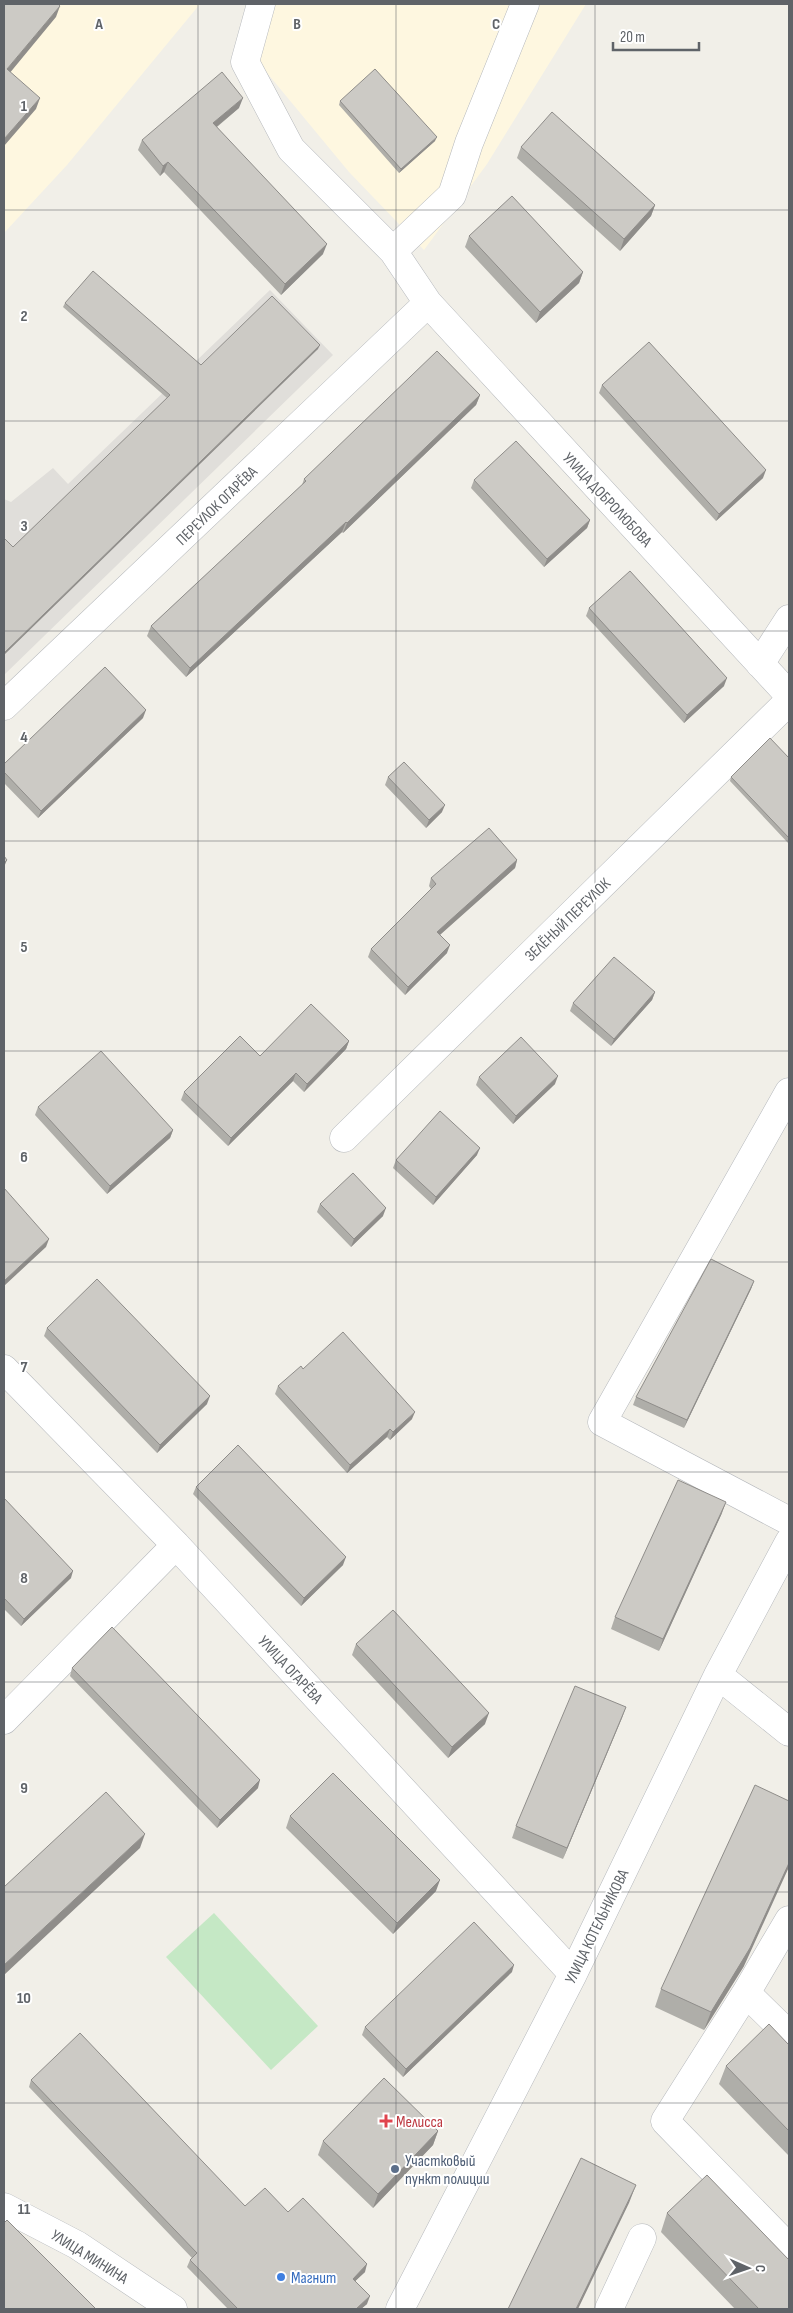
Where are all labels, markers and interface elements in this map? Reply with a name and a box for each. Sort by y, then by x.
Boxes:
text: A [94,15,103,34]
text: B [293,15,301,34]
text: C [492,15,500,34]
scale bar [613,20,699,52]
text: 20 m [620,28,645,47]
text: 1 [21,97,28,116]
text: 2 [20,307,28,326]
street label: УЛИЦА ДОБРОЛЮБОВА [558,449,656,551]
street label: ПЕРЕУЛОК ОГАРЁВА [173,463,262,550]
text: 3 [20,517,28,536]
text: 4 [20,728,28,747]
street label: ЗЕЛЁНЫЙ ПЕРЕУЛОК [521,874,615,966]
text: 5 [20,938,28,957]
text: 6 [20,1148,28,1167]
text: 7 [21,1358,28,1377]
text: 8 [20,1569,28,1588]
street label: УЛИЦА ОГАРЁВА [254,1632,326,1708]
text: 9 [20,1779,28,1798]
street label: УЛИЦА КОТЕЛЬНИКОВА [561,1866,633,1987]
text: 10 [17,1989,31,2008]
place label: Мелисса [396,2113,443,2132]
marker: Мелисса [380,2115,392,2127]
place label: Участковый пункт полиции [405,2152,489,2189]
marker: Участковый пункт полиции [389,2163,401,2175]
text: 11 [18,2200,31,2219]
street label: УЛИЦА МИНИНА [47,2226,131,2289]
north arrow [723,2243,773,2293]
text: С [752,2265,769,2272]
place label: Магнит [291,2269,336,2288]
marker: Магнит [275,2271,287,2283]

